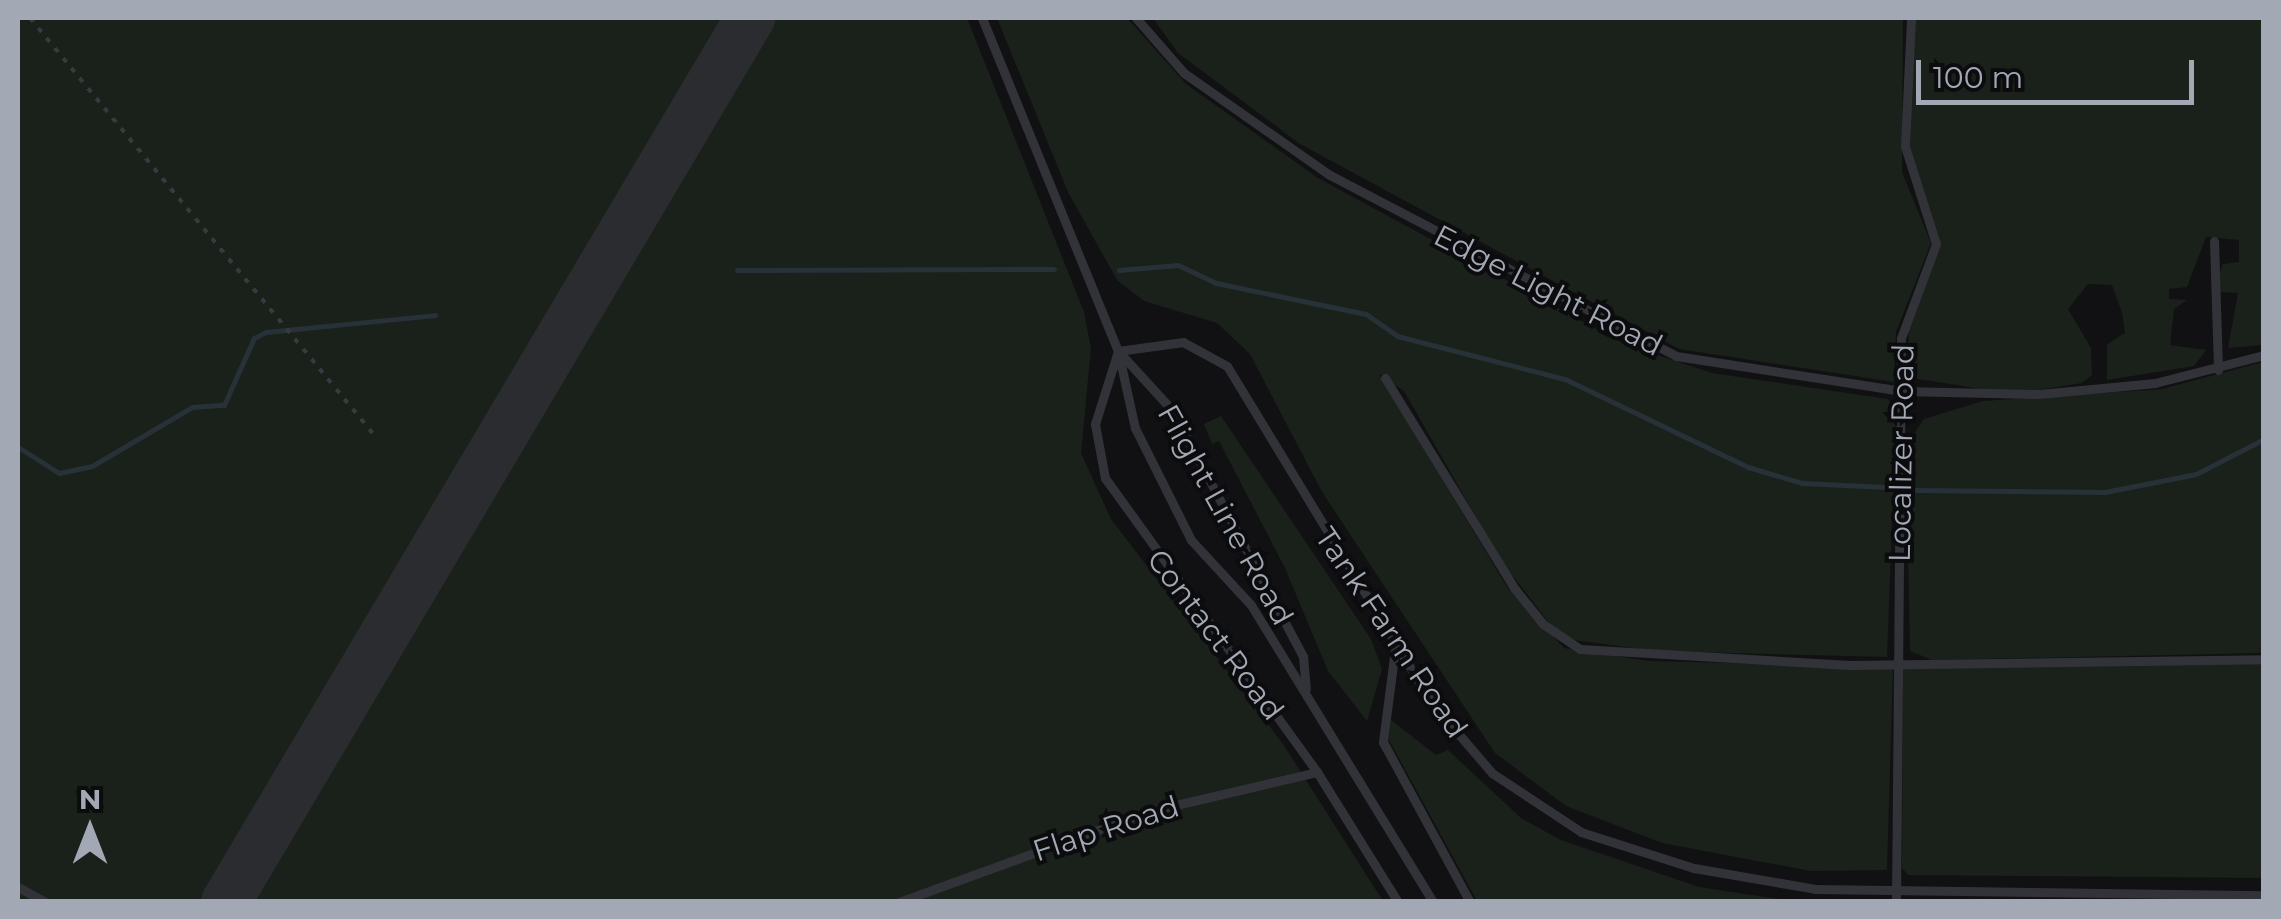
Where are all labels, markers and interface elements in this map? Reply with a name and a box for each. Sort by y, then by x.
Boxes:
scale bar [1921,40,2198,102]
text: 100 m [1933,59,2023,96]
street label: Edge Light Road [1428,218,1668,364]
street label: Localizer Road [1882,343,1922,563]
street label: Flight Line Road [1150,399,1300,631]
street label: Tank Farm Road [1307,521,1475,745]
street label: Contact Road [1139,543,1291,727]
north arrow [40,779,140,879]
text: N [79,782,101,816]
street label: Flap Road [1028,788,1184,870]

